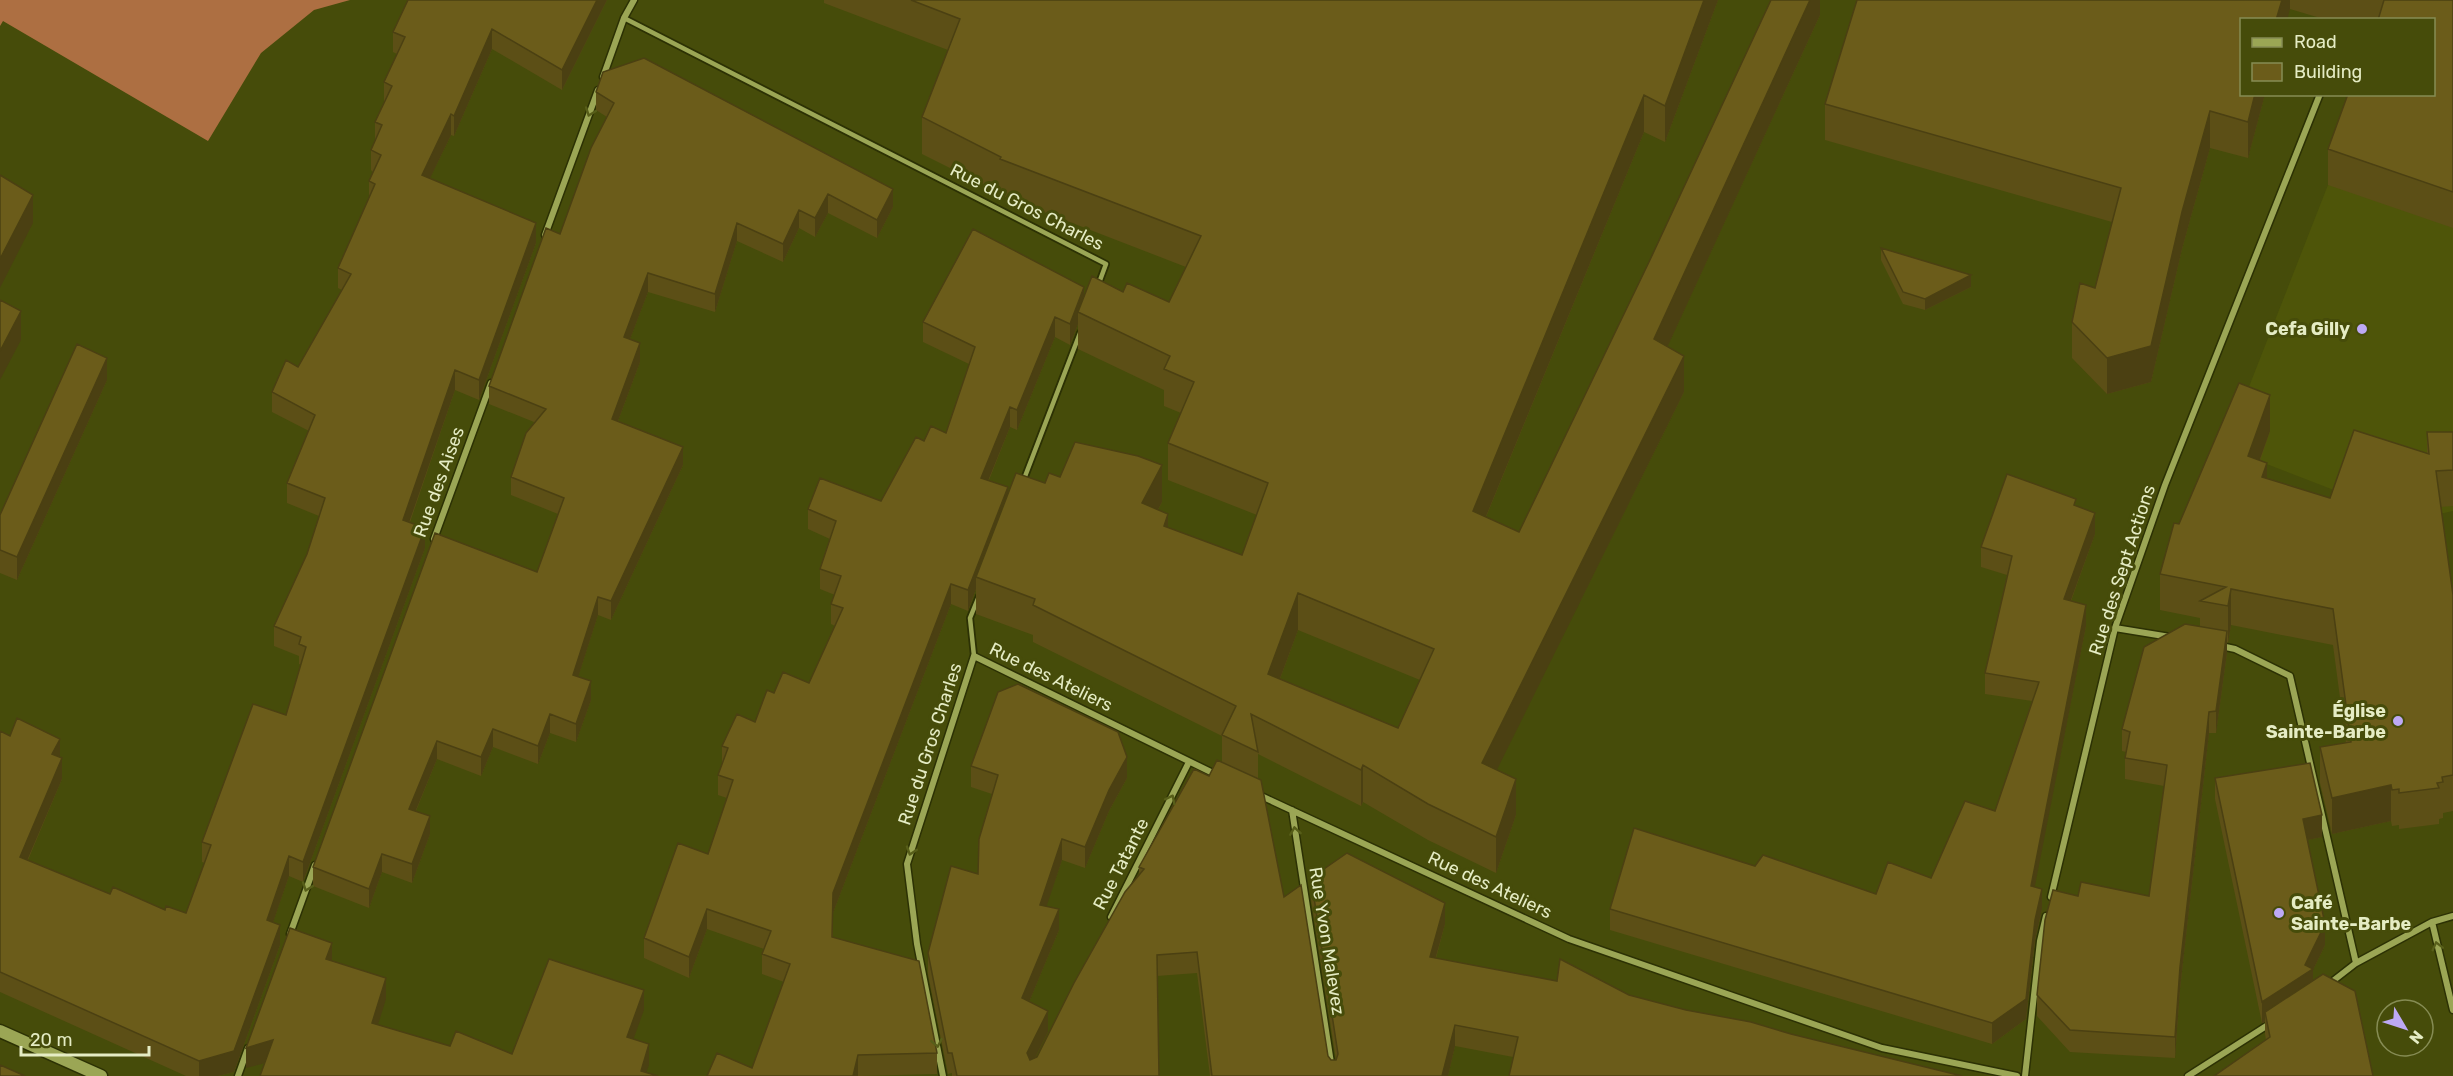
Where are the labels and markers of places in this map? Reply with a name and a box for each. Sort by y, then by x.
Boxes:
place label: Cefa Gilly [2265,318,2350,340]
marker: Cefa Gilly [2355,322,2369,336]
place label: Église Sainte-Barbe [2266,700,2386,743]
marker: Église Sainte-Barbe [2391,714,2405,728]
place label: Café Sainte-Barbe [2291,892,2412,935]
marker: Café Sainte-Barbe [2272,906,2286,920]

